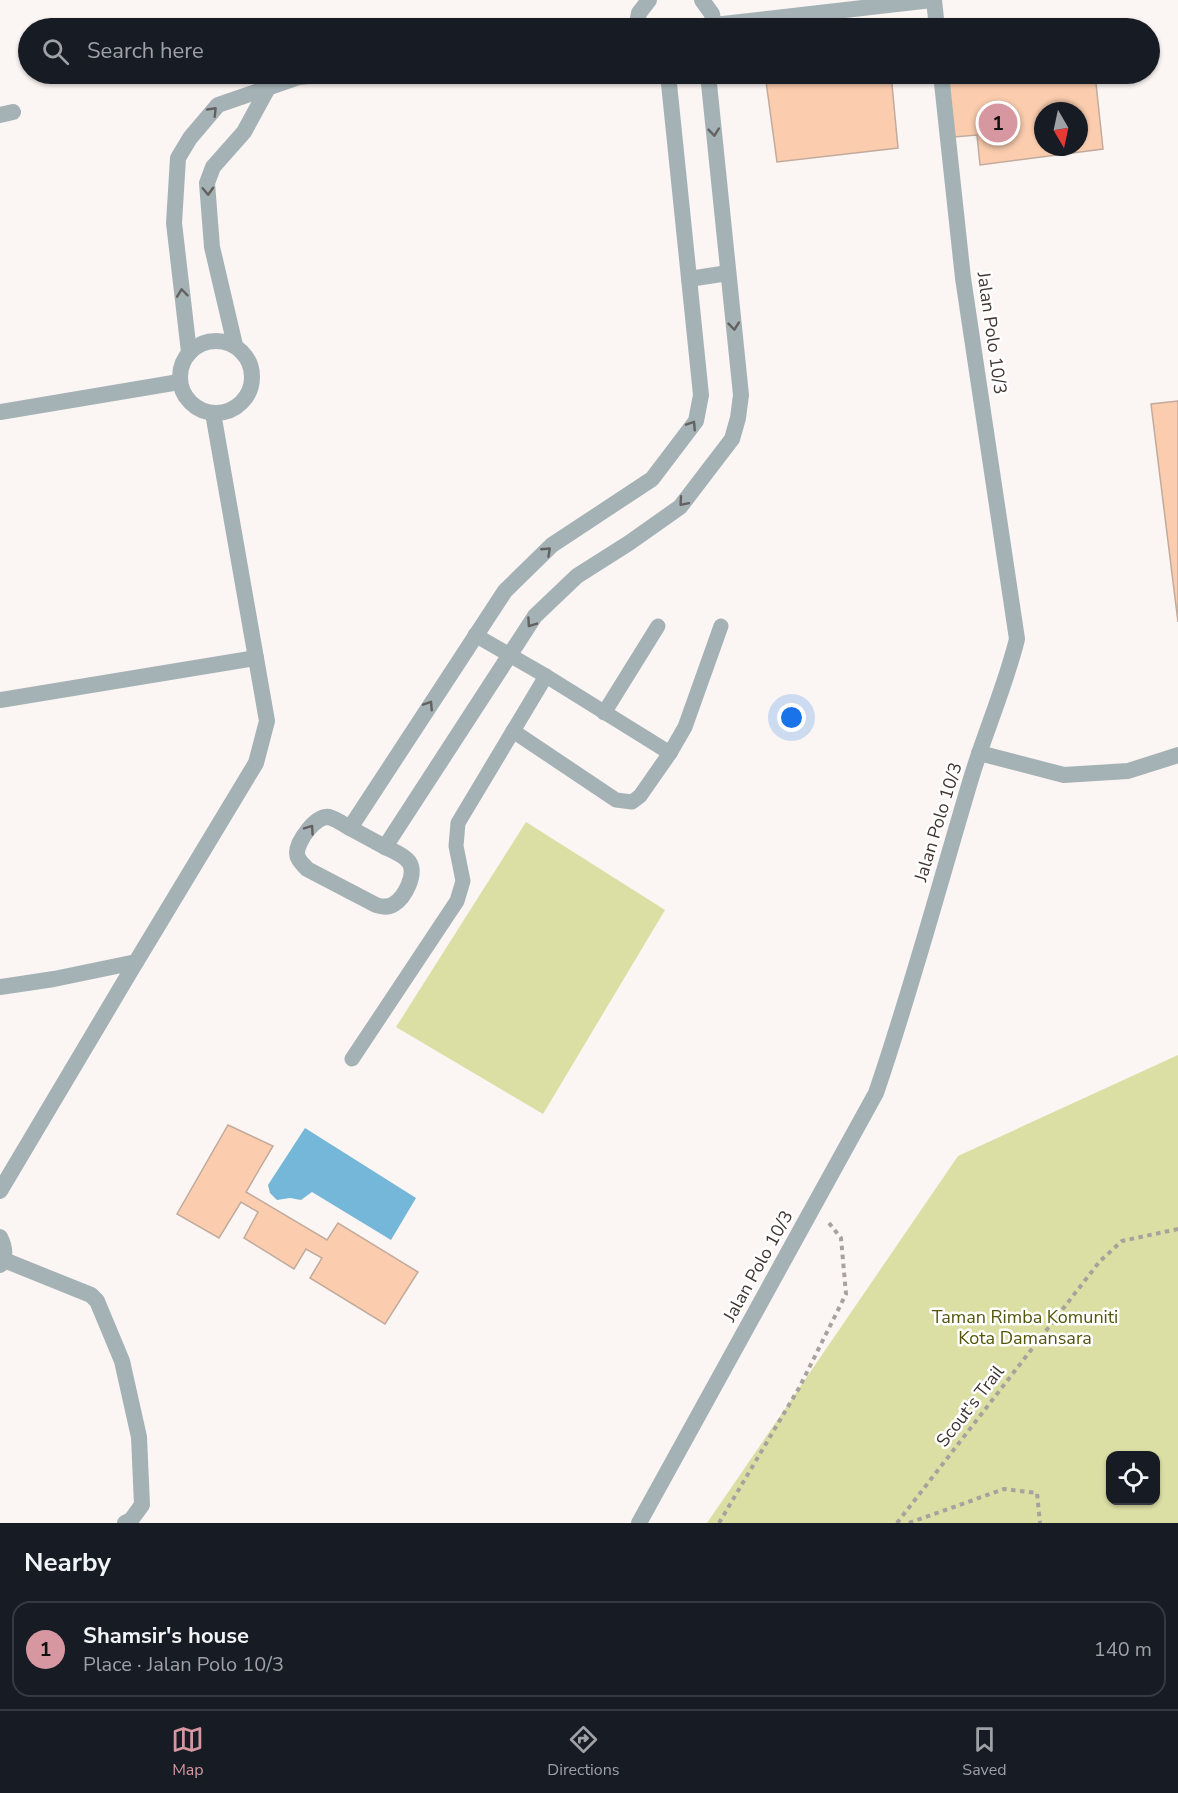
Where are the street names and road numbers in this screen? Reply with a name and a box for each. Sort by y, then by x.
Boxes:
street label: Jalan Polo 10/3 [971,269,1012,396]
street label: Jalan Polo 10/3 [908,759,968,886]
street label: Jalan Polo 10/3 [717,1206,798,1327]
street label: Scout's Trail [930,1360,1010,1452]

